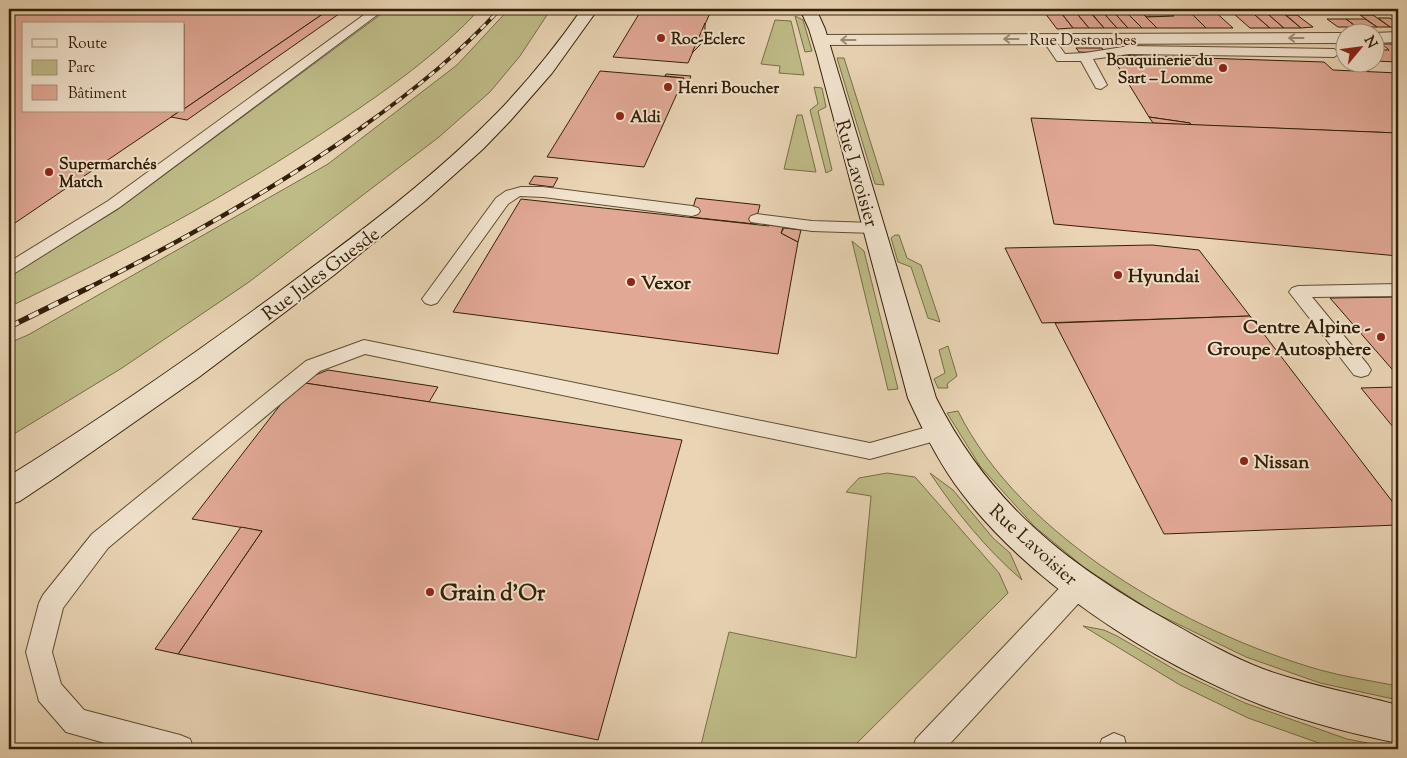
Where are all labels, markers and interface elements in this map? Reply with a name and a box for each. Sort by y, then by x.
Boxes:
legend [22,22,185,112]
north arrow [1334,22,1384,72]
place label: Roc-Eclerc [671,29,746,52]
street label: Rue Destombes [1029,30,1137,53]
marker: Roc-Eclerc [655,32,667,44]
one-way arrow [1288,33,1304,43]
text: N [1358,33,1381,52]
text: Route [68,34,107,55]
one-way arrow [1003,34,1020,44]
one-way arrow [841,35,857,45]
place label: Bouquinerie du Sart – Lomme [1106,50,1214,91]
text: Parc [68,58,96,79]
marker: Bouquinerie du Sart – Lomme [1217,62,1229,74]
place label: Henri Boucher [678,78,780,101]
marker: Henri Boucher [662,81,674,93]
text: Bâtiment [68,84,127,105]
place label: Aldi [630,107,661,130]
marker: Aldi [614,110,626,122]
street label: Rue Lavoisier [827,117,884,231]
place label: Supermarchés Match [59,154,157,195]
marker: Supermarchés Match [43,166,55,178]
street label: Rue Jules Guesde [257,222,386,328]
place label: Hyundai [1128,264,1200,291]
marker: Hyundai [1112,269,1124,281]
place label: Vexor [641,271,692,298]
marker: Vexor [625,276,637,288]
place label: Centre Alpine - Groupe Autosphere [1207,315,1371,364]
marker: Centre Alpine - Groupe Autosphere [1375,331,1387,343]
place label: Nissan [1254,450,1310,477]
marker: Nissan [1238,455,1250,467]
street label: Rue Lavoisier [982,499,1083,593]
place label: Grain d'Or [440,579,546,611]
marker: Grain d'Or [424,586,436,598]

